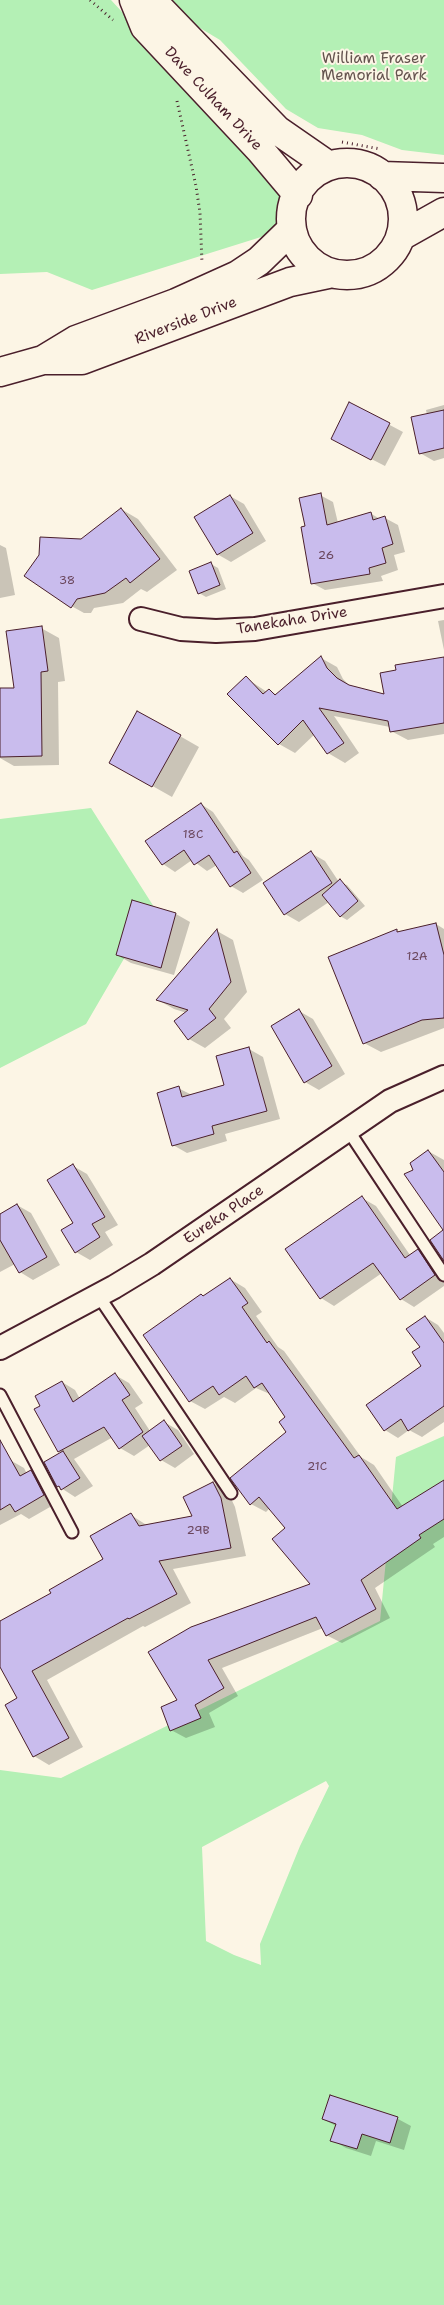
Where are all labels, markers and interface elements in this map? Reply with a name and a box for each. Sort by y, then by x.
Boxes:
street label: Dave Culham Drive [160,43,266,155]
park label: William Fraser Memorial Park [321,50,427,85]
street label: Riverside Drive [132,293,240,349]
house number: 26 [318,549,334,563]
house number: 38 [59,574,75,588]
street label: Tanekaha Drive [235,603,349,639]
house number: 18C [183,828,203,842]
house number: 12A [406,950,428,964]
street label: Eureka Place [181,1182,267,1248]
house number: 21C [307,1460,327,1474]
house number: 29B [186,1524,210,1538]

